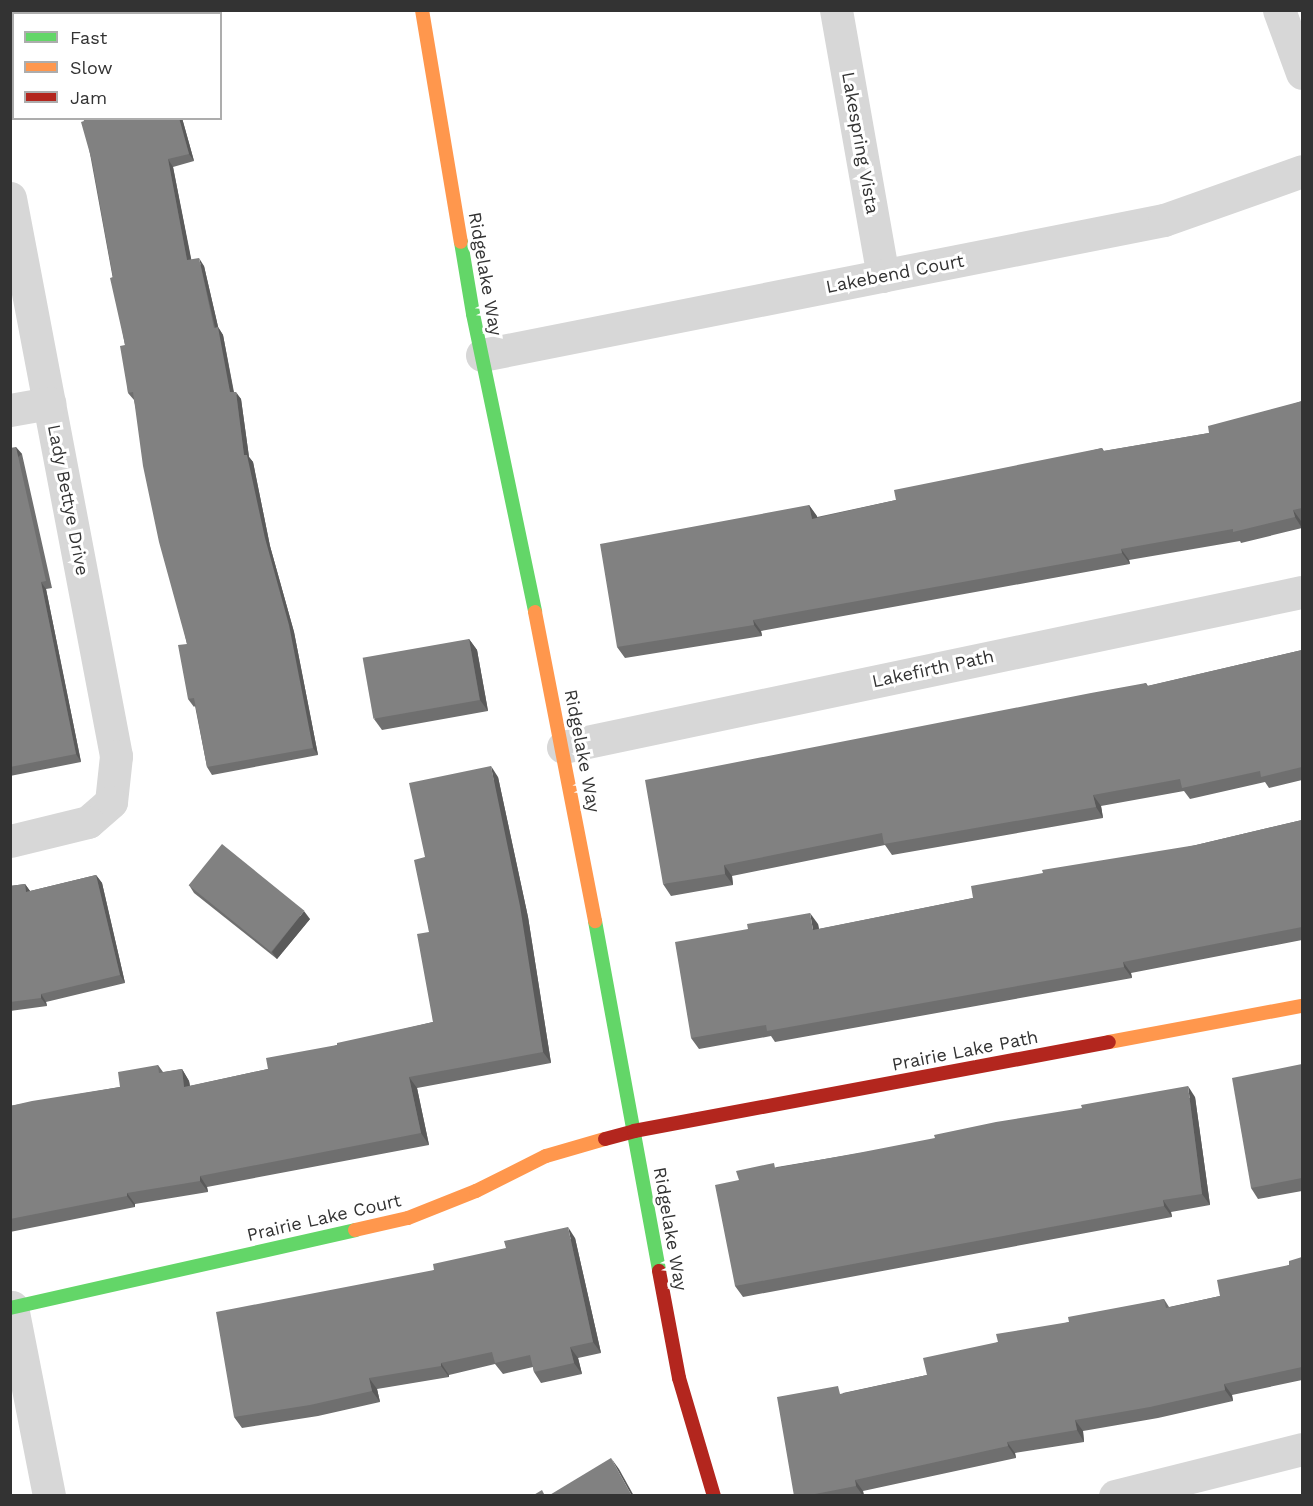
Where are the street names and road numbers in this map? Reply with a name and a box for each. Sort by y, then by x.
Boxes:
street label: Lakespring Vista [837,70,883,216]
street label: Ridgelake Way [463,210,507,338]
street label: Lakebend Court [824,250,966,298]
street label: Lady Bettye Drive [43,422,93,578]
street label: Lakefirth Path [870,646,996,692]
street label: Ridgelake Way [559,687,605,815]
street label: Prairie Lake Path [890,1026,1040,1076]
street label: Ridgelake Way [648,1165,692,1293]
street label: Prairie Lake Court [245,1190,403,1246]

